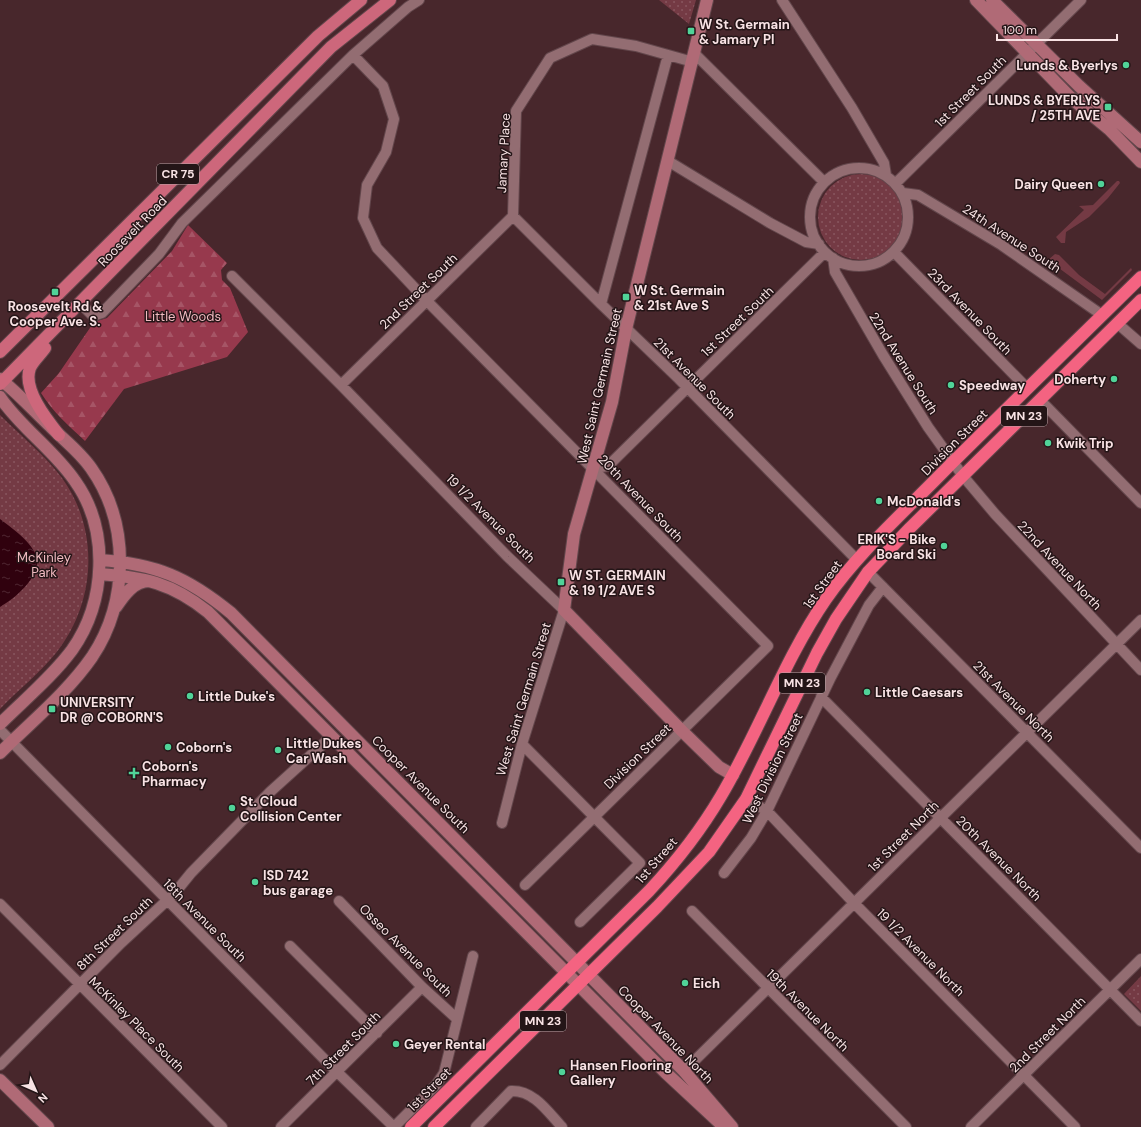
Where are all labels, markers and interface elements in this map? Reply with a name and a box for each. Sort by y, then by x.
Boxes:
place label: W St. Germain & Jamary Pl [699,16,790,48]
scale bar [997,16,1117,42]
text: 100 m [1003,22,1037,38]
marker: W St. Germain & Jamary Pl [686,26,696,36]
street label: 1st Street South [931,52,1010,131]
place label: Lunds & Byerlys [1016,57,1118,74]
marker: Lunds & Byerlys [1121,60,1131,70]
place label: LUNDS & BYERLYS / 25TH AVE [988,92,1100,124]
marker: LUNDS & BYERLYS / 25TH AVE [1103,102,1113,112]
street label: Jamary Place [493,113,514,193]
road number: CR 75 [157,164,199,184]
place label: Dairy Queen [1015,176,1093,193]
marker: Dairy Queen [1096,179,1106,189]
street label: Roosevelt Road [94,192,170,270]
street label: 24th Avenue South [959,200,1064,277]
street label: 2nd Street South [376,250,461,333]
street label: 23rd Avenue South [924,264,1015,358]
place label: W St. Germain & 21st Ave S [634,282,725,314]
street label: 1st Street South [697,282,777,360]
marker: Roosevelt Rd & Cooper Ave. S. [50,287,60,297]
marker: W St. Germain & 21st Ave S [621,292,631,302]
place label: Roosevelt Rd & Cooper Ave. S. [8,298,102,330]
street label: West Saint Germain Street [573,307,626,466]
park label: Little Woods [145,308,221,325]
street label: 22nd Avenue South [865,309,942,417]
street label: 21st Avenue South [650,334,739,423]
place label: Doherty [1054,371,1106,388]
marker: Doherty [1109,374,1119,384]
place label: Speedway [959,377,1025,394]
marker: Speedway [946,380,956,390]
street label: Division Street [918,406,991,479]
road number: MN 23 [1001,406,1047,426]
place label: Kwik Trip [1056,435,1113,452]
marker: Kwik Trip [1043,438,1053,448]
street label: 20th Avenue South [595,451,687,546]
street label: 19 1/2 Avenue South [443,470,539,566]
place label: McDonald's [887,493,961,510]
marker: McDonald's [874,496,884,506]
street label: 22nd Avenue North [1014,517,1105,613]
place label: ERIK'S - Bike Board Ski [858,531,936,563]
marker: ERIK'S - Bike Board Ski [939,541,949,551]
park label: McKinley Park [17,549,71,581]
street label: 1st Street [799,557,846,612]
place label: W ST. GERMAIN & 19 1/2 AVE S [569,567,666,599]
marker: W ST. GERMAIN & 19 1/2 AVE S [556,577,566,587]
street label: West Saint Germain Street [492,620,555,778]
street label: 21st Avenue North [969,657,1058,746]
road number: MN 23 [779,673,825,693]
place label: Little Caesars [875,684,963,701]
marker: Little Caesars [862,687,872,697]
place label: Little Duke's [198,688,275,705]
marker: Little Duke's [185,691,195,701]
place label: UNIVERSITY DR @ COBORN'S [60,694,164,726]
marker: UNIVERSITY DR @ COBORN'S [47,704,57,714]
street label: West Division Street [738,710,807,826]
street label: Division Street [600,720,675,793]
street label: Cooper Avenue South [368,732,473,837]
place label: Little Dukes Car Wash [286,735,361,767]
place label: Coborn's [176,739,232,756]
marker: Coborn's [163,742,173,752]
marker: Little Dukes Car Wash [273,745,283,755]
place label: Coborn's Pharmacy [142,758,207,790]
marker: Coborn's Pharmacy [129,768,139,778]
place label: St. Cloud Collision Center [240,793,342,825]
street label: 1st Street North [864,797,942,875]
marker: St. Cloud Collision Center [227,803,237,813]
street label: 20th Avenue North [952,812,1045,905]
street label: 1st Street [632,834,681,887]
place label: ISD 742 bus garage [263,867,333,899]
street label: 18th Avenue South [159,875,250,966]
marker: ISD 742 bus garage [250,877,260,887]
street label: 8th Street South [73,893,156,974]
street label: Osseo Avenue South [356,900,456,1000]
street label: 19 1/2 Avenue North [873,905,968,1000]
street label: 19th Avenue North [763,965,853,1055]
street label: McKinley Place South [85,973,188,1076]
place label: Eich [693,975,720,992]
marker: Eich [680,978,690,988]
street label: Cooper Avenue North [614,982,717,1087]
street label: 2nd Street North [1006,993,1089,1076]
street label: 7th Street South [303,1008,384,1089]
road number: MN 23 [520,1011,566,1031]
place label: Geyer Rental [404,1036,486,1053]
marker: Geyer Rental [391,1039,401,1049]
place label: Hansen Flooring Gallery [570,1057,672,1089]
street label: 1st Street [404,1064,455,1115]
marker: Hansen Flooring Gallery [557,1067,567,1077]
north arrow [16,1071,56,1111]
text: N [35,1090,51,1106]

